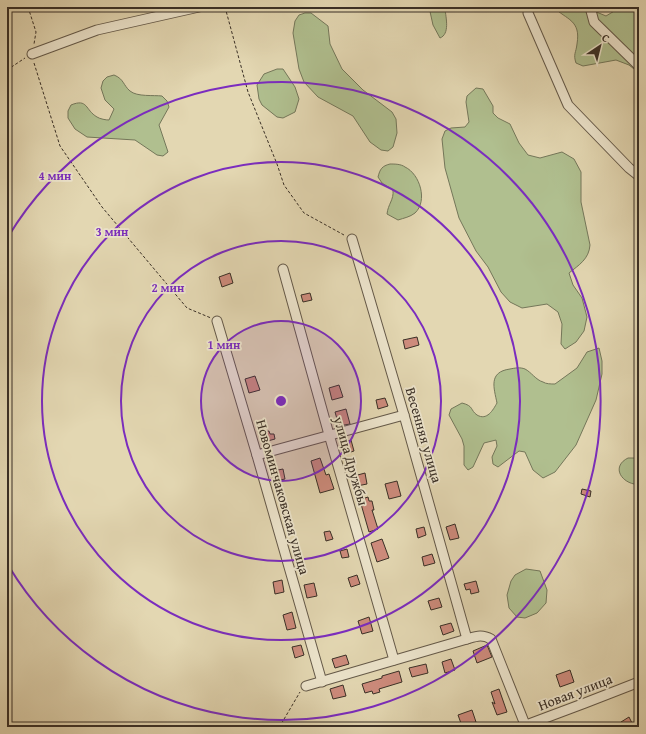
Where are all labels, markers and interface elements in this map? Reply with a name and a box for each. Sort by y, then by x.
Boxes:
north arrow [580,26,620,66]
text: С [599,29,613,46]
text: 4 мин [39,167,72,184]
text: 3 мин [96,223,129,240]
text: 2 мин [152,279,185,296]
text: 1 мин [208,336,241,353]
street label: Весенняя улица [401,385,447,485]
centre of rings [274,394,288,408]
street label: улица Дружбы [328,413,373,508]
street label: Новоминчаковская улица [251,417,315,577]
street label: Новая улица [535,669,615,715]

